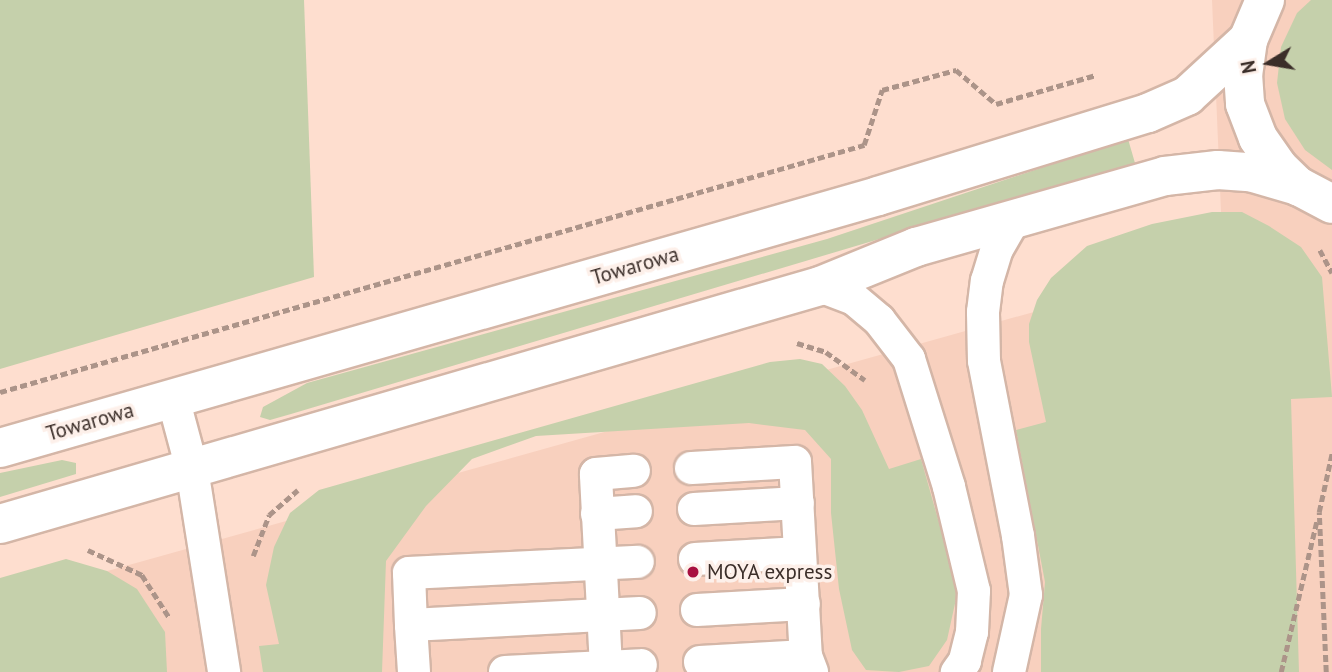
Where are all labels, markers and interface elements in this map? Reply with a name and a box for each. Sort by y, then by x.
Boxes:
north arrow [1234,28,1304,98]
text: N [1235,59,1261,75]
street label: Towarowa [588,242,682,290]
street label: Towarowa [43,398,137,446]
place label: MOYA express [707,559,833,585]
marker: MOYA express [685,564,701,580]

